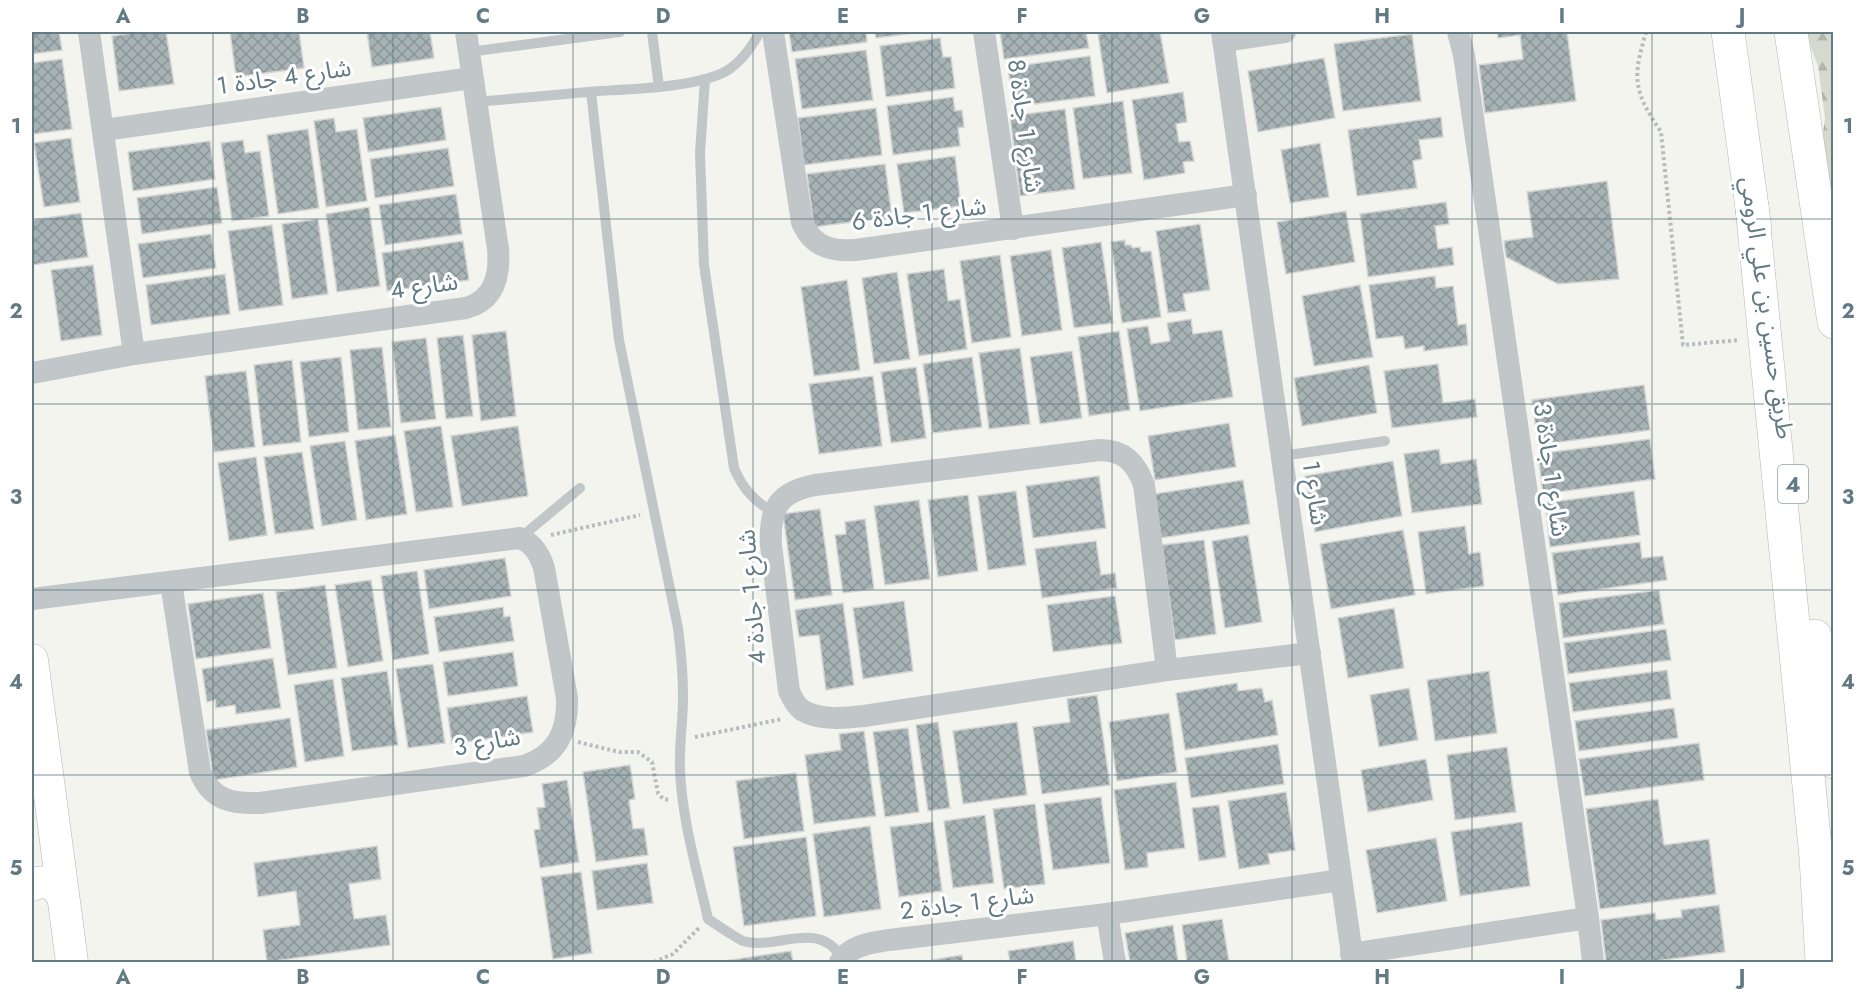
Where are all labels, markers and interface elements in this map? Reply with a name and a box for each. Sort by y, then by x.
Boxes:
text: A [115,2,131,31]
text: B [296,2,310,31]
text: C [476,2,490,31]
text: D [656,2,670,31]
text: E [837,2,849,31]
text: F [1016,2,1028,31]
text: G [1194,2,1210,31]
text: H [1374,2,1390,31]
text: I [1559,2,1565,31]
text: J [1735,2,1745,31]
street label: شارع 4 جادة 1 [214,50,353,103]
street label: شارع 1 جادة 8 [999,57,1052,195]
text: 1 [11,112,21,141]
text: 1 [1843,112,1853,141]
street label: طريق حسين بن علي الرومي [1730,174,1803,442]
street label: شارع 1 جادة 6 [850,188,988,239]
street label: شارع 4 [388,263,460,308]
text: 2 [9,297,23,326]
text: 2 [1841,297,1855,326]
street label: شارع 1 جادة 3 [1525,401,1578,539]
street label: شارع 1 [1294,458,1337,527]
road number: 4 [1778,465,1808,503]
text: 3 [10,483,22,512]
text: 3 [1842,483,1854,512]
street label: شارع 1 جادة 4 [728,528,775,666]
text: 4 [9,668,23,697]
text: 4 [1841,668,1855,697]
street label: شارع 3 [451,718,523,765]
text: 5 [10,854,23,883]
text: 5 [1842,854,1855,883]
street label: شارع 1 جادة 2 [898,877,1036,928]
text: A [115,963,131,992]
text: B [296,963,310,992]
text: C [476,963,490,992]
text: D [656,963,670,992]
text: E [837,963,849,992]
text: F [1016,963,1028,992]
text: G [1194,963,1210,992]
text: H [1374,963,1390,992]
text: I [1559,963,1565,992]
text: J [1735,963,1745,992]

